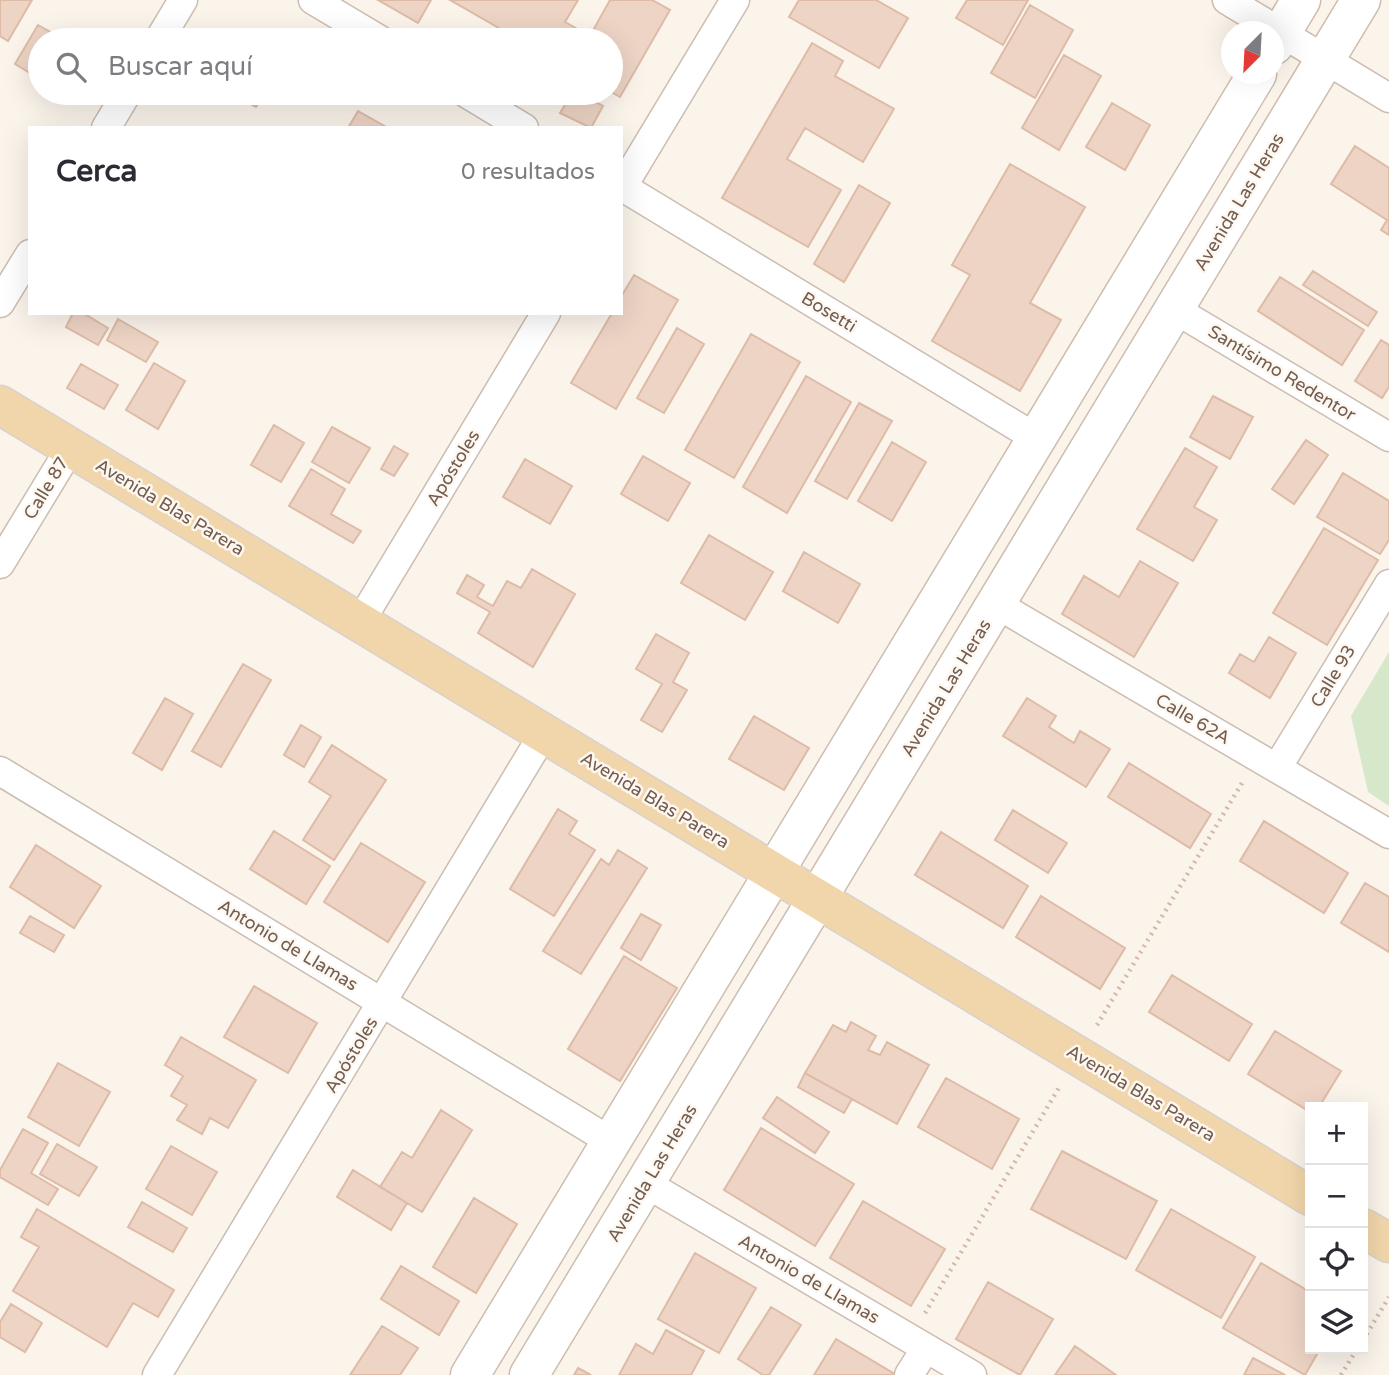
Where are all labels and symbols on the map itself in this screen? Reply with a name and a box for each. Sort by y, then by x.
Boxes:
north arrow [1221,21,1284,84]
street label: Avenida Las Heras [1189,129,1289,275]
street label: Bosetti [797,287,861,337]
street label: Santísimo Redentor [1204,320,1360,426]
street label: Apóstoles [422,426,484,510]
street label: Calle 87 [19,453,73,523]
street label: Avenida Blas Parera [92,454,248,560]
street label: Avenida Las Heras [896,615,996,761]
street label: Calle 93 [1306,641,1360,711]
street label: Calle 62A [1152,689,1234,749]
street label: Avenida Blas Parera [577,747,733,853]
street label: Antonio de Llamas [214,895,362,995]
street label: Apóstoles [320,1013,382,1097]
street label: Avenida Blas Parera [1063,1040,1219,1146]
street label: Avenida Las Heras [602,1100,702,1246]
street label: Antonio de Llamas [735,1230,883,1328]

